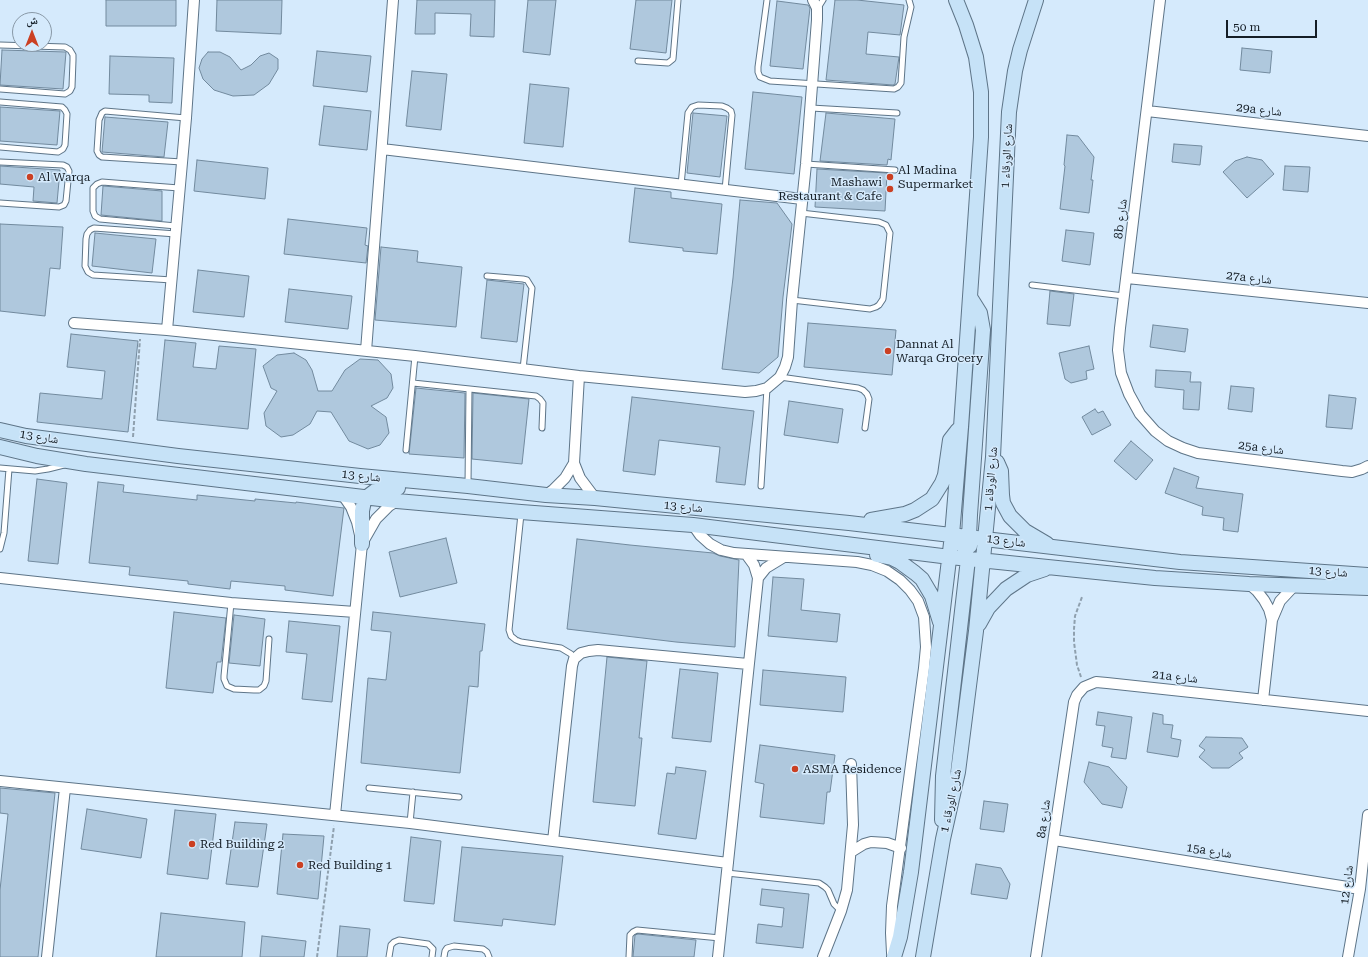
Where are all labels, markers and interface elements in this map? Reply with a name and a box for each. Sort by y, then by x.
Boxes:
north arrow [12,12,52,52]
scale bar [1228,12,1319,38]
text: ش [26,14,38,27]
text: 50 m [1233,20,1260,34]
street label: 29a شارع [1235,100,1283,120]
street label: شارع الورقاء 1 [998,123,1016,189]
place label: Al Madina Supermarket [898,163,973,191]
place label: Al Warqa [38,170,90,184]
marker: Al Warqa [25,172,35,182]
marker: Al Madina Supermarket [885,172,895,182]
place label: Mashawi Restaurant & Cafe [778,175,882,203]
marker: Mashawi Restaurant & Cafe [885,184,895,194]
street label: 8b شارع [1111,198,1131,240]
street label: 27a شارع [1225,268,1273,288]
place label: Dannat Al Warqa Grocery [896,337,983,365]
marker: Dannat Al Warqa Grocery [883,346,893,356]
street label: شارع 13 [18,427,60,447]
street label: 25a شارع [1237,438,1285,458]
street label: شارع الورقاء 1 [981,446,1001,512]
street label: شارع 13 [341,467,381,485]
street label: شارع 13 [663,498,703,516]
street label: شارع 13 [986,531,1026,551]
street label: شارع 13 [1308,563,1348,581]
street label: 21a شارع [1151,667,1199,687]
place label: ASMA Residence [803,762,902,776]
marker: ASMA Residence [790,764,800,774]
street label: شارع الورقاء 1 [937,768,965,834]
street label: 8a شارع [1034,799,1054,839]
place label: Red Building 2 [200,837,284,851]
marker: Red Building 2 [187,839,197,849]
street label: 15a شارع [1185,840,1233,862]
place label: Red Building 1 [308,858,392,872]
marker: Red Building 1 [295,860,305,870]
street label: شارع 12 [1337,865,1357,905]

